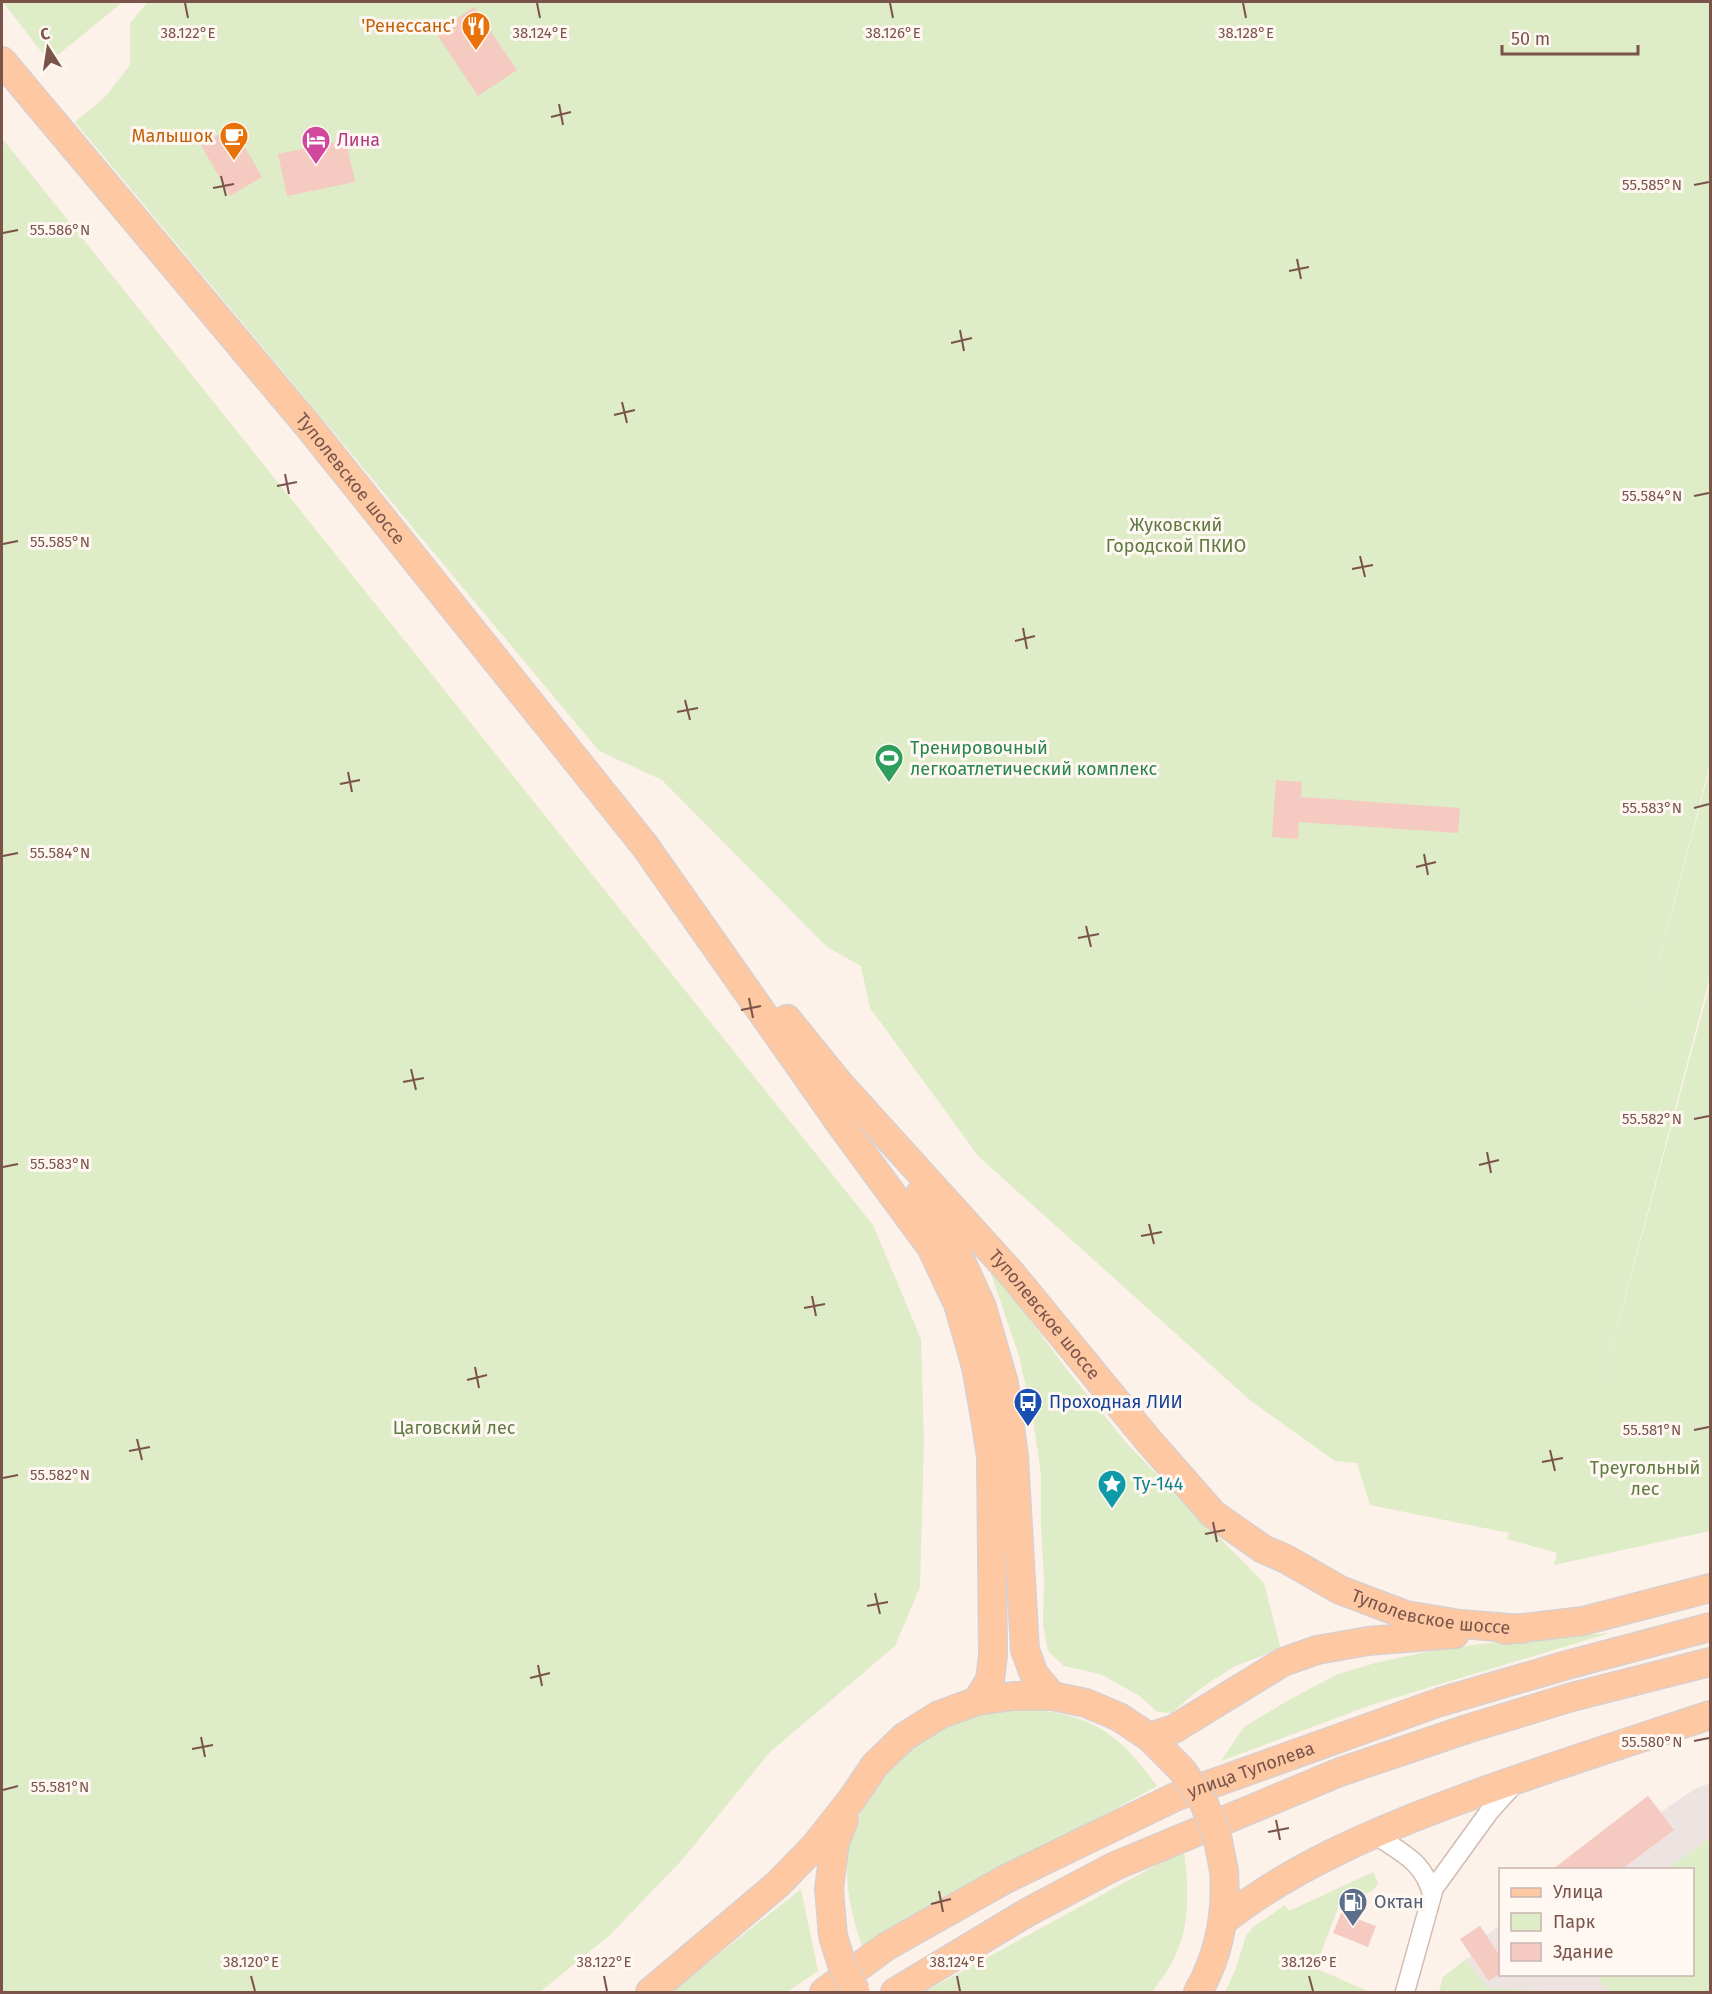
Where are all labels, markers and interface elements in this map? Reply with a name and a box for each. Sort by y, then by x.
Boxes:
restaurant icon: 'Ренессанс' [460,10,492,52]
place label: 'Ренессанс' [361,15,455,37]
north arrow [18,18,78,78]
scale bar [1502,18,1638,56]
text: С [39,23,52,44]
text: 38.122°E [160,24,216,42]
text: 38.124°E [512,24,568,42]
text: 38.126°E [865,24,921,42]
text: 38.128°E [1218,24,1274,42]
text: 50 m [1511,28,1550,50]
cafe icon: Малышок [218,120,250,162]
hotel icon: Лина [300,124,332,166]
place label: Малышок [131,125,214,147]
place label: Лина [337,129,380,151]
text: 55.585°N [1622,176,1682,194]
text: 55.586°N [30,221,90,239]
street label: Туполевское шоссе [291,408,410,549]
text: 55.584°N [1622,487,1682,505]
park label: Жуковский Городской ПКИО [1106,514,1246,557]
text: 55.585°N [30,533,90,551]
place label: Тренировочный легкоатлетический комплекс [910,737,1158,780]
sports icon: Тренировочный легкоатлетический комплекс [873,742,905,784]
text: 55.583°N [1622,799,1682,817]
text: 55.584°N [30,844,90,862]
text: 55.582°N [1622,1110,1682,1128]
text: 55.583°N [30,1155,90,1173]
street label: Туполевское шоссе [984,1245,1105,1384]
bus stop icon: Проходная ЛИИ [1012,1386,1044,1428]
place label: Проходная ЛИИ [1049,1391,1183,1413]
park label: Цаговский лес [393,1417,516,1439]
text: 55.581°N [1623,1421,1681,1439]
park label: Треугольный лес [1590,1457,1700,1500]
text: 55.582°N [30,1466,90,1484]
place icon: Ty-144 [1096,1468,1128,1510]
place label: Ty-144 [1133,1473,1184,1495]
street label: Туполевское шоссе [1348,1584,1511,1639]
text: 55.580°N [1622,1733,1682,1751]
street label: улица Туполева [1184,1737,1317,1803]
text: 55.581°N [31,1778,89,1796]
legend [1499,1868,1694,1976]
text: Улица [1553,1881,1603,1903]
fuel station icon: Октан [1337,1886,1369,1928]
place label: Октан [1374,1891,1424,1913]
text: Парк [1553,1911,1596,1933]
text: Здание [1553,1941,1614,1963]
text: 38.120°E [223,1953,279,1971]
text: 38.122°E [576,1953,632,1971]
text: 38.124°E [929,1953,985,1971]
text: 38.126°E [1281,1953,1337,1971]

